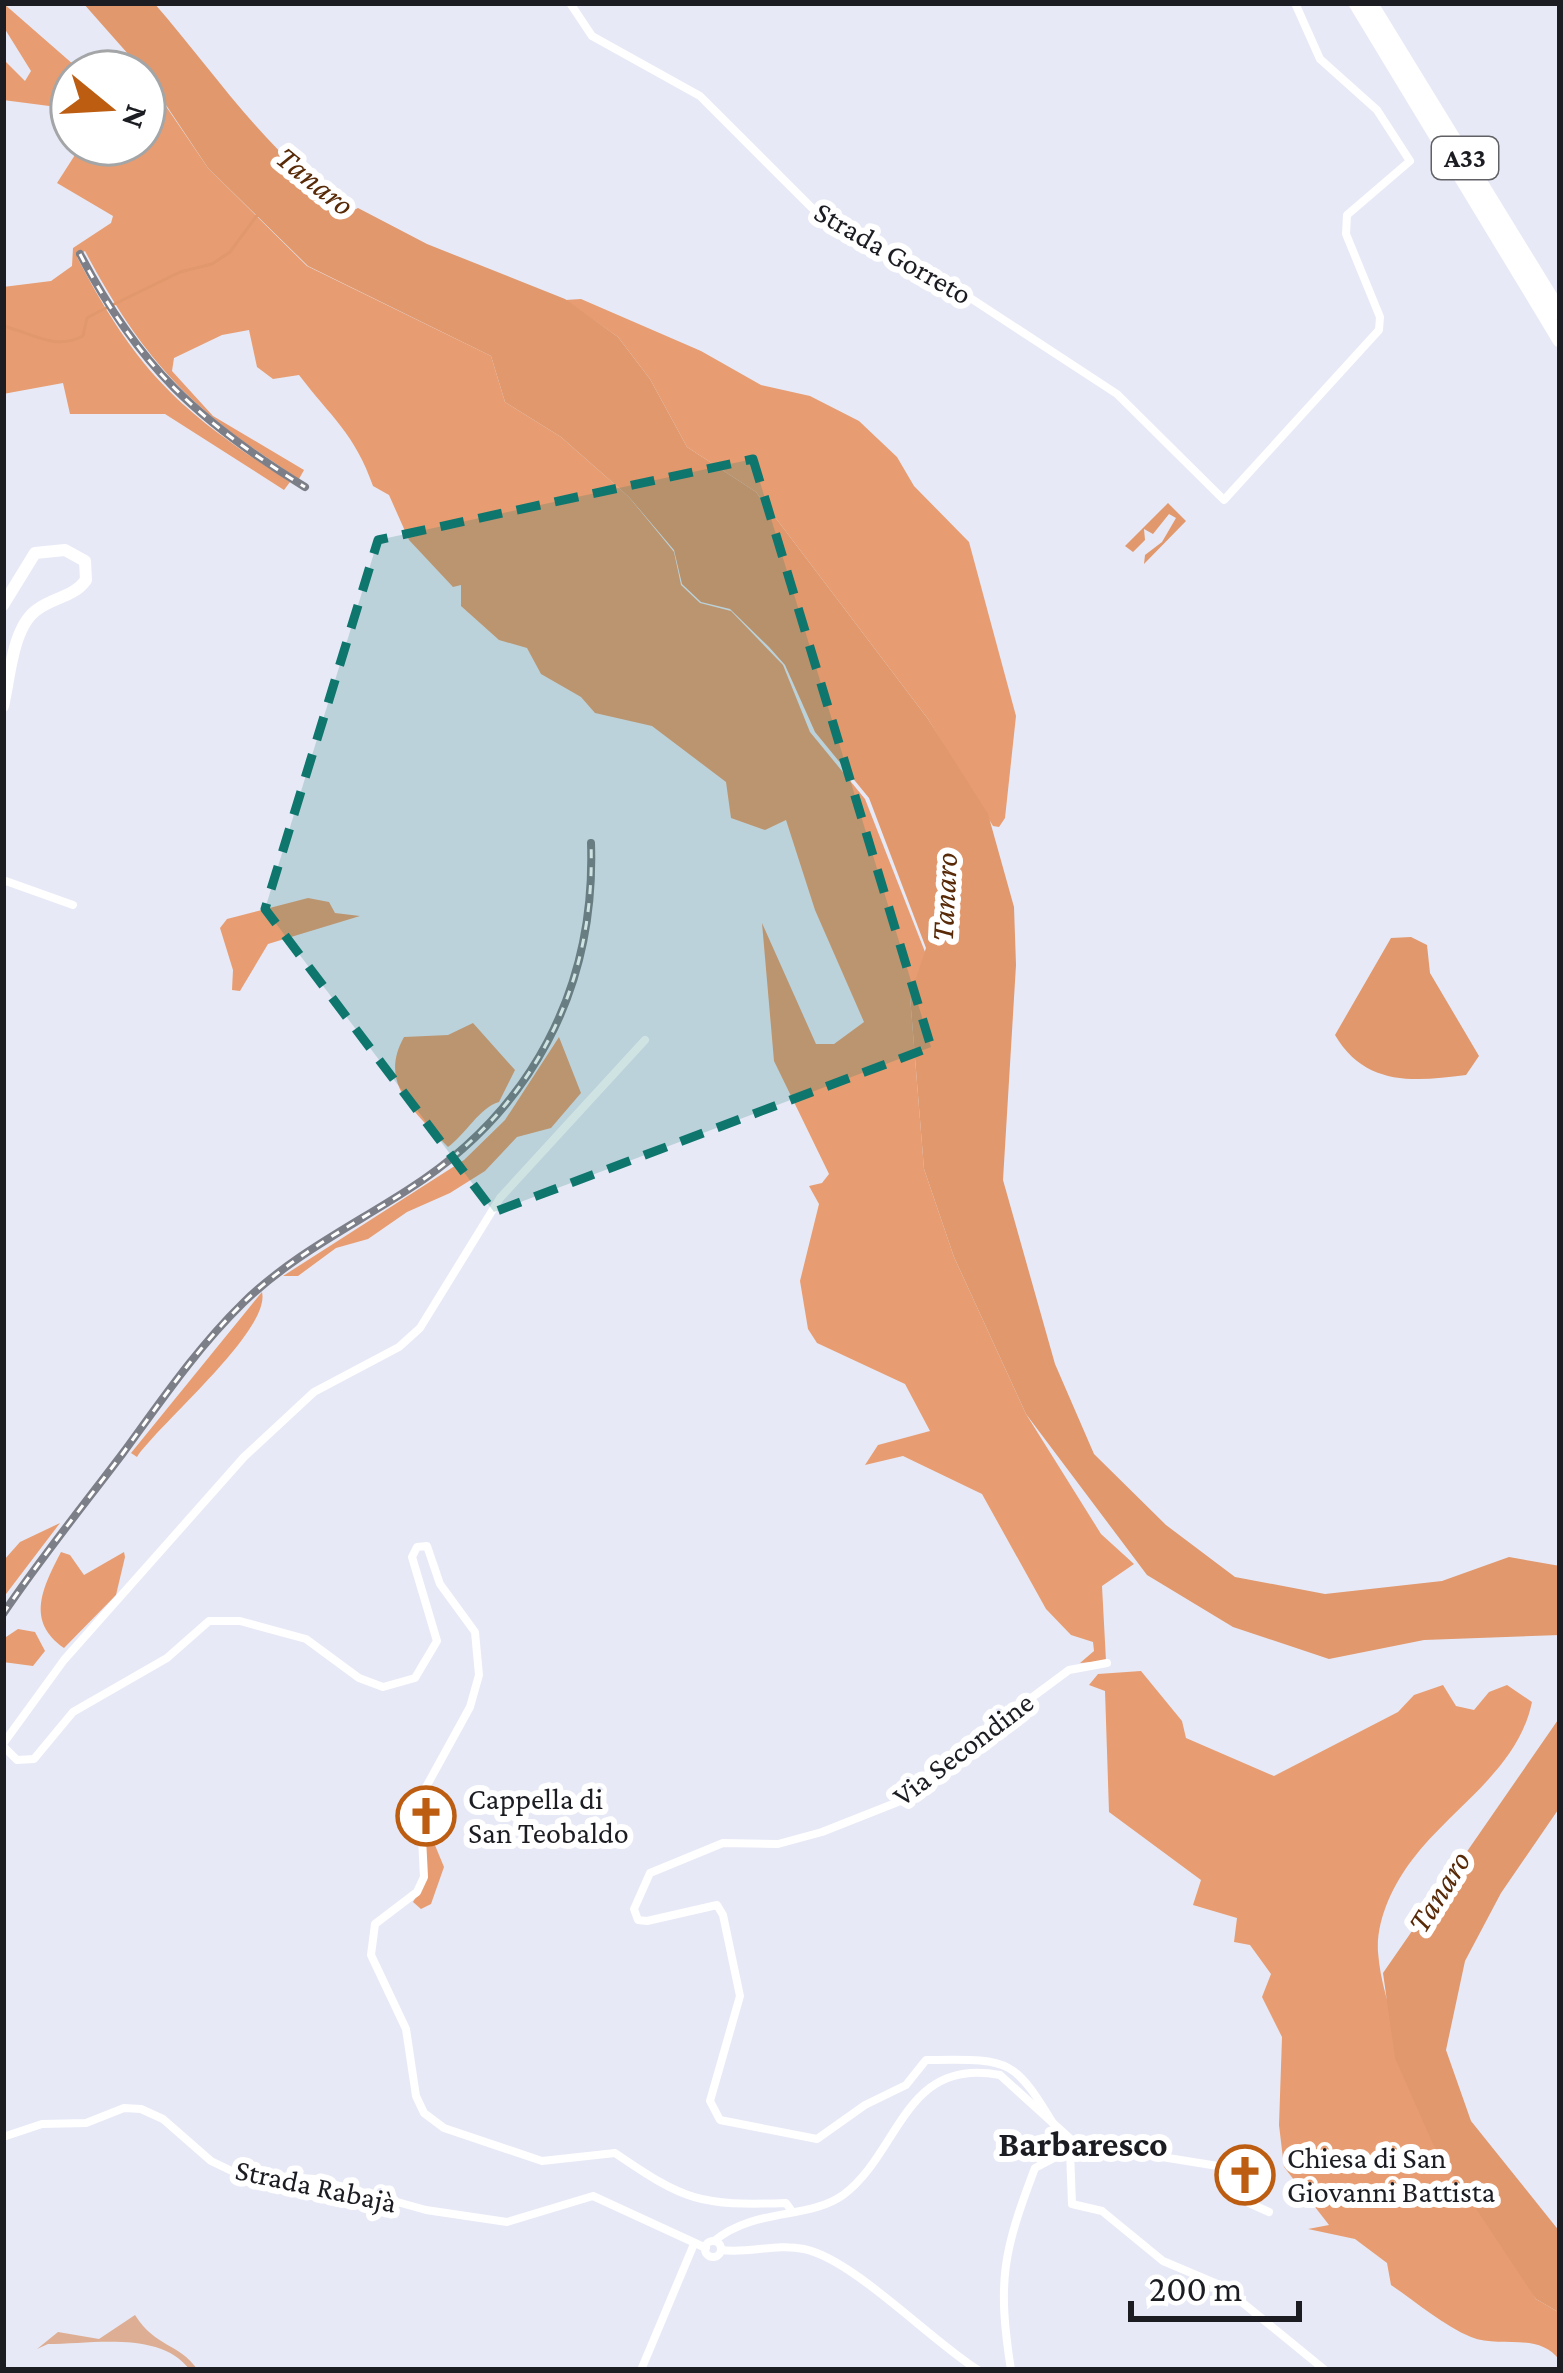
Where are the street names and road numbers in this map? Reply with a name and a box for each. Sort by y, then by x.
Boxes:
road number: A33 [1432,137,1498,179]
street label: Strada Gorreto [809,194,978,311]
street label: Via Secondine [886,1685,1040,1812]
street label: Strada Rabajà [232,2152,400,2220]

